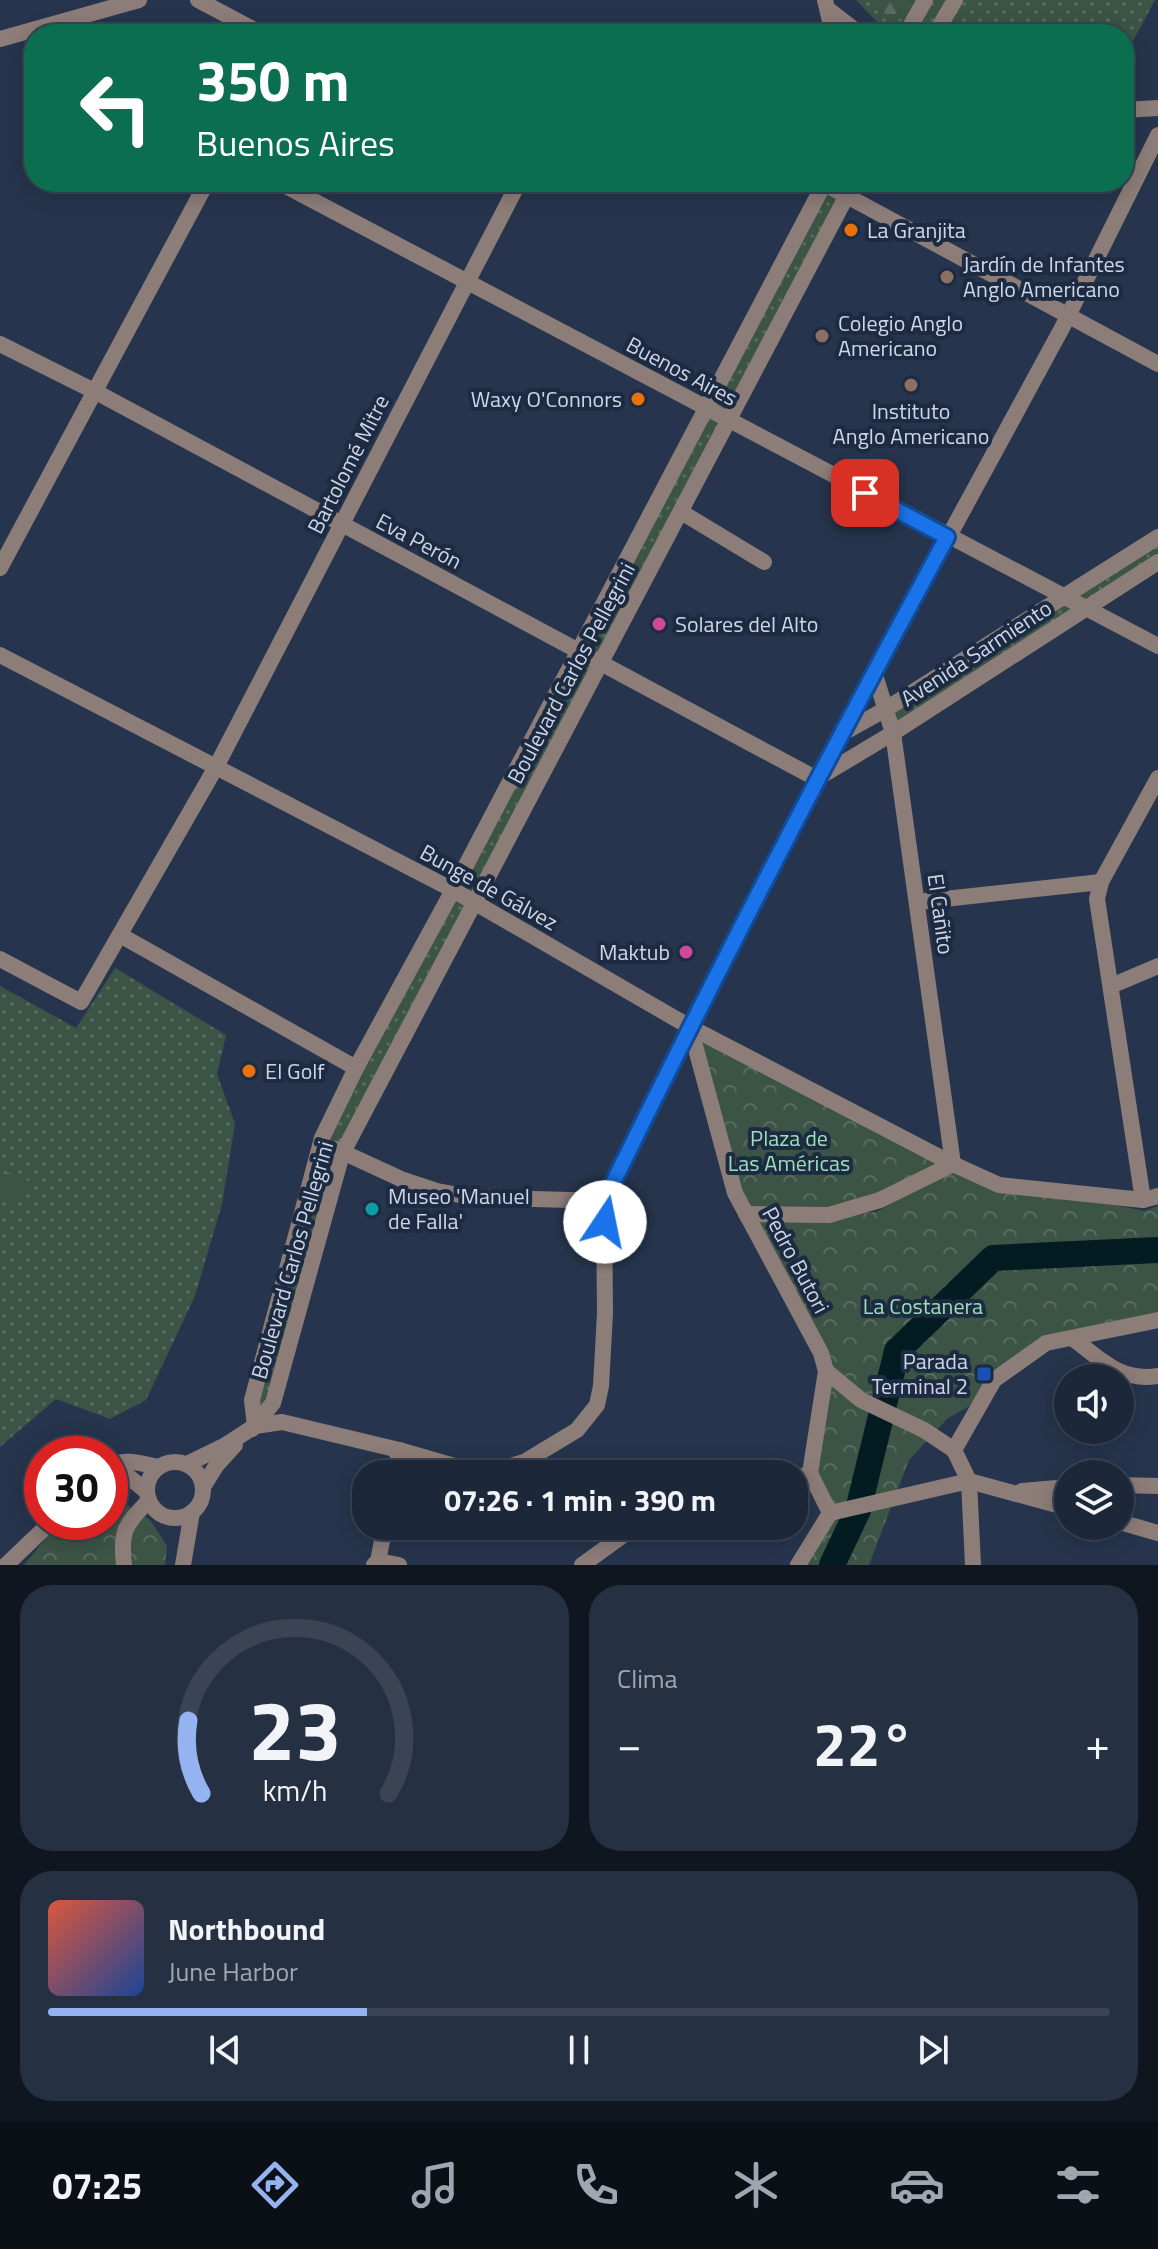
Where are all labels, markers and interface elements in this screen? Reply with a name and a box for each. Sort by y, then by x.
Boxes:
text: 350 m [196,38,349,123]
icon: left [64,56,168,160]
text: Buenos Aires [196,115,395,170]
place label: La Granjita [867,213,966,247]
marker: La Granjita [842,221,860,239]
place label: Jardín de Infantes Anglo Americano [963,247,1125,306]
marker: Jardín de Infantes Anglo Americano [938,268,956,286]
place label: Colegio Anglo Americano [838,306,963,365]
street label: Buenos Aires [620,327,744,415]
marker: Colegio Anglo Americano [813,327,831,345]
marker: Instituto Anglo Americano [902,376,920,394]
place label: Waxy O'Connors [471,382,622,416]
street label: Bartolomé Mitre [298,389,398,539]
marker: Waxy O'Connors [629,390,647,408]
place label: Instituto Anglo Americano [833,394,989,453]
pin [831,459,899,527]
icon: arrive [843,471,887,515]
street label: Eva Perón [370,504,468,578]
street label: Boulevard Carlos Pellegrini [498,556,644,790]
street label: Avenida Sarmiento [894,591,1058,715]
place label: Solares del Alto [675,607,818,641]
marker: Solares del Alto [650,615,668,633]
street label: Bunge de Gálvez [414,835,564,939]
street label: El Cañito [919,871,963,957]
place label: Maktub [599,935,670,969]
marker: Maktub [677,943,695,961]
place label: El Golf [265,1054,325,1088]
marker: El Golf [240,1062,258,1080]
park label: Plaza de Las Américas [728,1121,850,1180]
street label: Boulevard Carlos Pellegrini [242,1137,342,1383]
place label: Museo 'Manuel de Falla' [388,1179,530,1238]
position arrow [563,1180,647,1264]
marker: Museo 'Manuel de Falla' [363,1200,381,1218]
street label: Pedro Butori [754,1201,838,1319]
park label: La Costanera [863,1289,983,1323]
place label: Parada Terminal 2 [871,1344,968,1403]
map controls [1054,1364,1134,1540]
button: sound [1054,1364,1134,1444]
marker: Parada Terminal 2 [975,1365,993,1383]
speed limit sign: 30 [24,1436,128,1540]
button: layers [1054,1460,1134,1540]
text: 07:26 · 1 min · 390 m [444,1477,716,1523]
text: Clima [617,1659,678,1698]
text: 23 [248,1666,341,1792]
text: 22° [813,1698,914,1789]
text: − [617,1710,642,1777]
text: + [1085,1710,1110,1777]
text: km/h [262,1769,327,1812]
text: Northbound [168,1906,325,1952]
text: June Harbor [168,1952,298,1991]
icon: previous [203,2028,247,2072]
icon: pause [557,2028,601,2072]
icon: next [911,2028,955,2072]
icon: directions [247,2157,303,2213]
icon: music [407,2157,463,2213]
icon: phone [568,2157,624,2213]
icon: climate [728,2157,784,2213]
icon: car [889,2157,945,2213]
icon: filters [1050,2157,1106,2213]
text: 07:25 [52,2158,142,2213]

